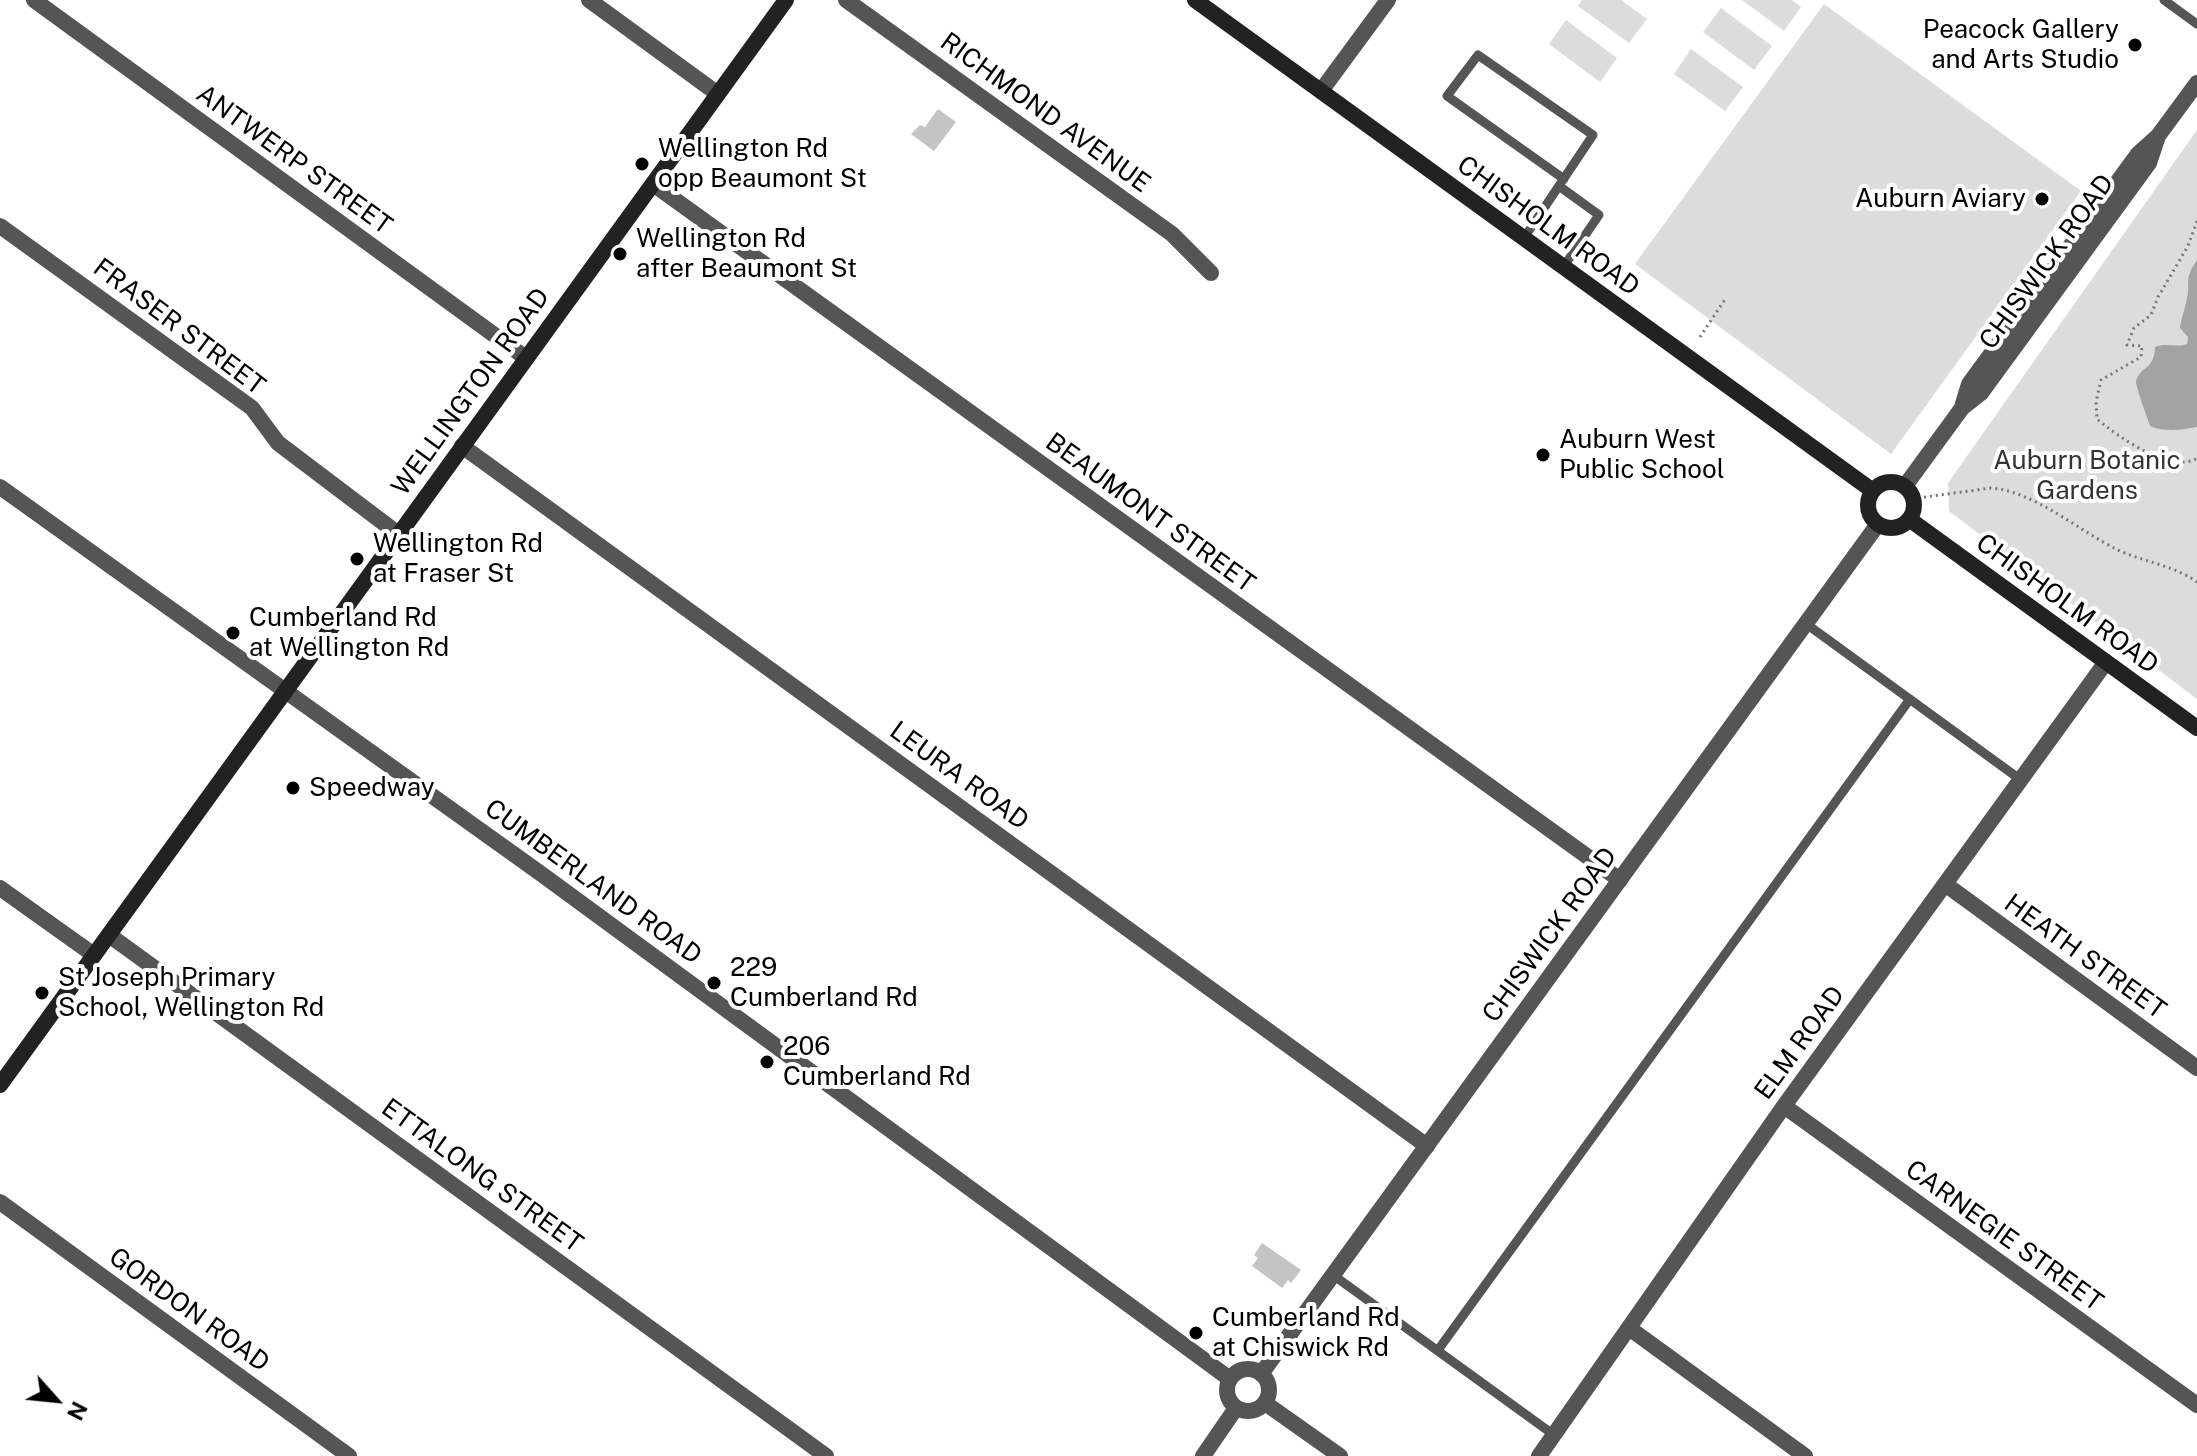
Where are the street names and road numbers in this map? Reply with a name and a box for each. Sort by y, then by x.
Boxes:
street label: RICHMOND AVENUE [934,26,1156,200]
street label: ANTWERP STREET [190,79,398,241]
street label: CHISHOLM ROAD [1451,149,1645,303]
street label: CHISWICK ROAD [1973,169,2121,355]
street label: FRASER STREET [87,252,271,402]
street label: WELLINGTON ROAD [385,282,557,502]
street label: BEAUMONT STREET [1039,427,1261,599]
street label: CHISHOLM ROAD [1970,527,2164,681]
street label: LEURA ROAD [884,715,1034,837]
street label: CUMBERLAND ROAD [478,793,708,971]
street label: CHISWICK ROAD [1476,842,1624,1028]
street label: HEATH STREET [1998,888,2172,1026]
street label: ELM ROAD [1748,980,1852,1106]
street label: ETTALONG STREET [375,1092,589,1260]
street label: CARNEGIE STREET [1899,1154,2109,1318]
street label: GORDON ROAD [103,1241,275,1379]

